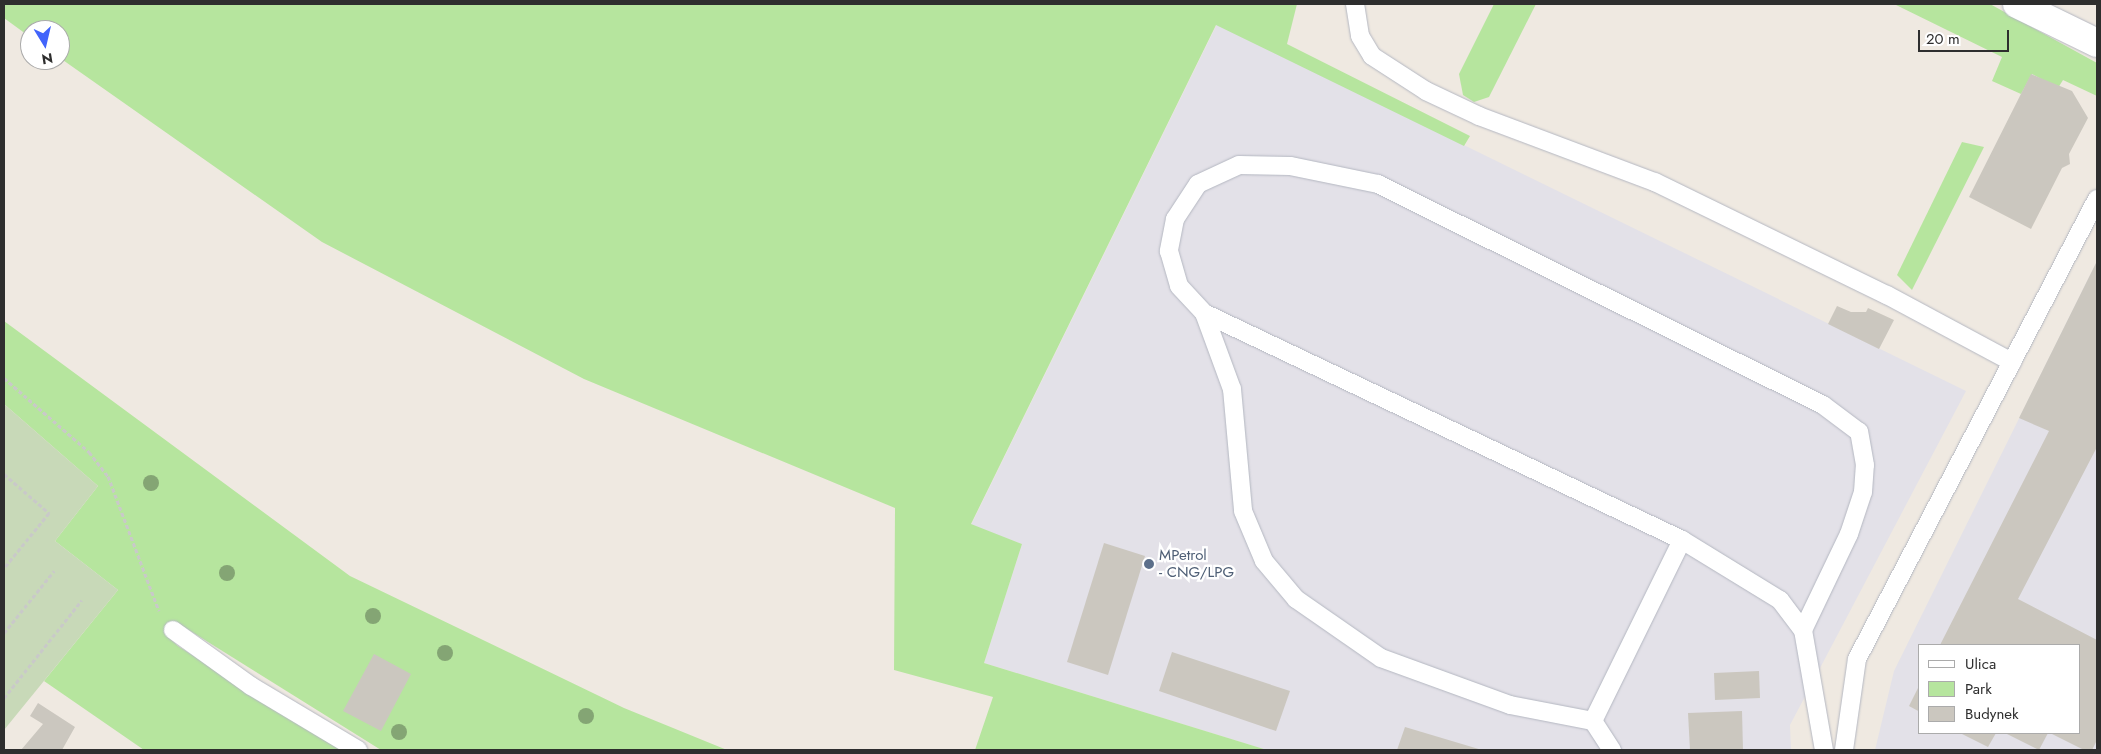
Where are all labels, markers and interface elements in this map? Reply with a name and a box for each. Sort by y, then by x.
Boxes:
north arrow [20,20,70,70]
scale bar [1921,20,2012,52]
text: 20 m [1926,28,1960,50]
text: N [40,48,54,70]
place label: MPetrol - CNG/LPG [1159,546,1234,581]
marker: MPetrol - CNG/LPG [1143,558,1155,570]
legend [1918,644,2081,734]
text: Ulica [1965,653,1996,675]
text: Park [1965,678,1992,700]
text: Budynek [1965,703,2019,725]

